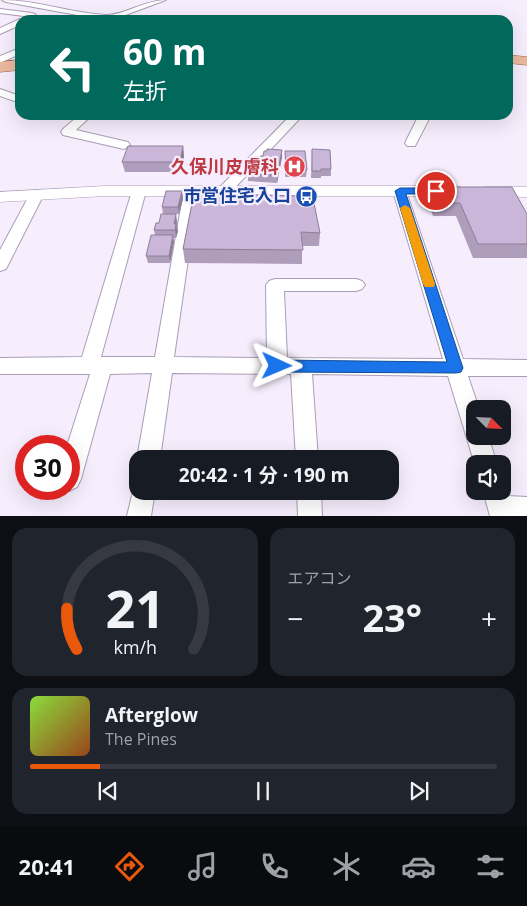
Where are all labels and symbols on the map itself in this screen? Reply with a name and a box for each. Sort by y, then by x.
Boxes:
place label: 久保川皮膚科 [171,154,279,178]
hospital icon: 久保川皮膚科 [283,155,307,179]
pin [415,170,457,212]
place label: 市営住宅入口 [183,183,291,207]
bus stop icon: 市営住宅入口 [295,184,319,208]
position arrow [250,339,302,391]
north arrow [466,400,511,445]
speed limit sign: 30 [15,435,80,500]

